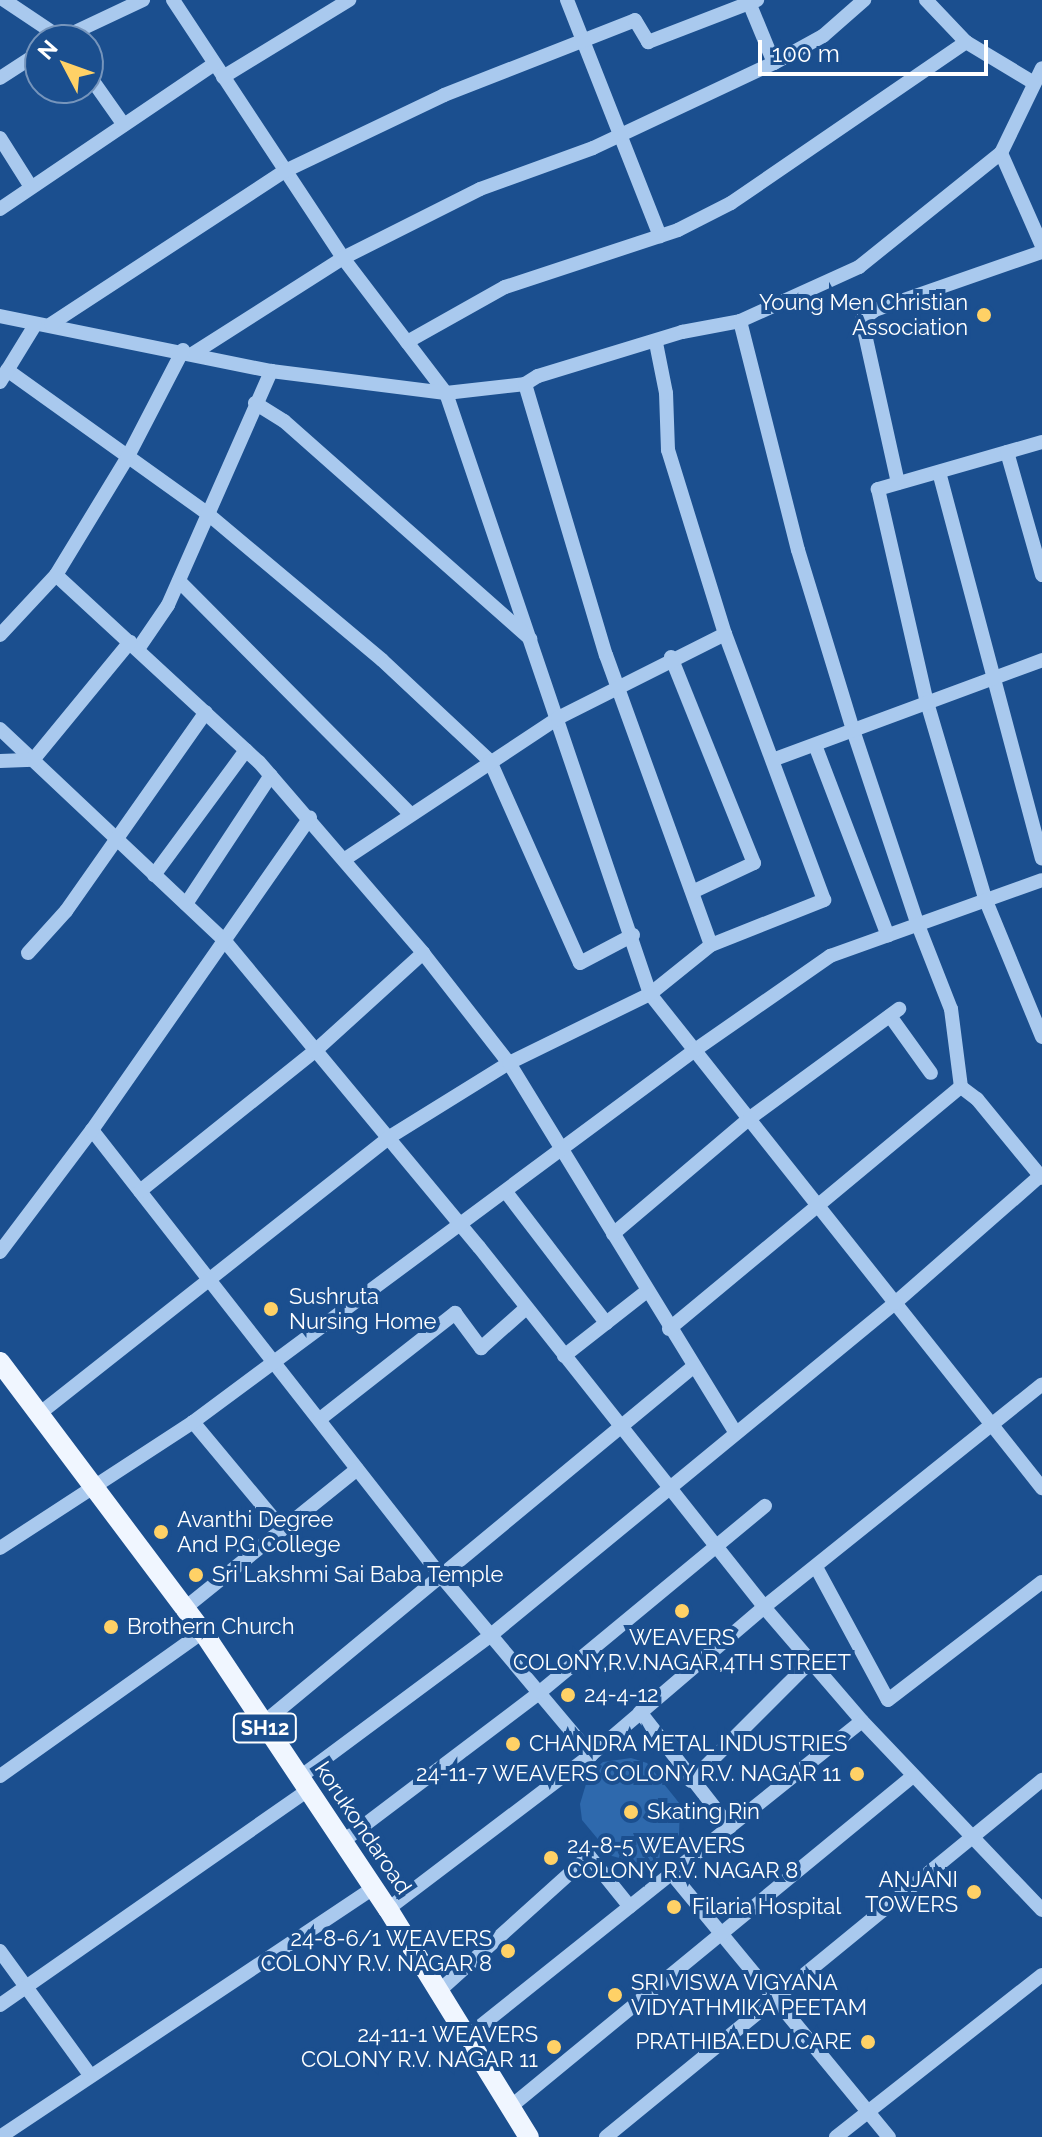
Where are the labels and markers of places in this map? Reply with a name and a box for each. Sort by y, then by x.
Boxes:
place label: Young Men Christian Association [759,289,968,340]
marker: Young Men Christian Association [975,306,993,324]
place label: Sushruta Nursing Home [289,1283,437,1334]
marker: Sushruta Nursing Home [260,1298,282,1320]
place label: Avanthi Degree And P.G College [177,1506,340,1558]
marker: Avanthi Degree And P.G College [152,1523,170,1541]
place label: Sri Lakshmi Sai Baba Temple [212,1562,504,1588]
marker: Sri Lakshmi Sai Baba Temple [187,1566,205,1584]
marker: WEAVERS COLONY,R.V.NAGAR,4TH STREET [673,1602,691,1620]
place label: Brothern Church [127,1614,294,1640]
marker: Brothern Church [102,1618,120,1636]
place label: WEAVERS COLONY,R.V.NAGAR,4TH STREET [513,1624,851,1676]
place label: 24-4-12 [584,1682,659,1708]
marker: 24-4-12 [559,1686,577,1704]
place label: CHANDRA METAL INDUSTRIES [529,1731,849,1757]
marker: CHANDRA METAL INDUSTRIES [504,1735,522,1753]
place label: 24-11-7 WEAVERS COLONY R.V. NAGAR 11 [415,1761,841,1787]
marker: 24-11-7 WEAVERS COLONY R.V. NAGAR 11 [848,1765,866,1783]
place label: Skating Rin [647,1799,760,1825]
marker: Skating Rin [622,1803,640,1821]
place label: 24-8-5 WEAVERS COLONY R.V. NAGAR 8 [567,1832,799,1884]
marker: 24-8-5 WEAVERS COLONY R.V. NAGAR 8 [542,1849,560,1867]
place label: ANJANI TOWERS [865,1866,958,1918]
marker: ANJANI TOWERS [965,1883,983,1901]
place label: Filaria Hospital [692,1894,841,1920]
marker: Filaria Hospital [663,1896,685,1918]
place label: 24-8-6/1 WEAVERS COLONY R.V. NAGAR 8 [260,1925,492,1976]
marker: 24-8-6/1 WEAVERS COLONY R.V. NAGAR 8 [499,1942,517,1960]
place label: SRI VISWA VIGYANA VIDYATHMIKA PEETAM [631,1969,868,2020]
marker: SRI VISWA VIGYANA VIDYATHMIKA PEETAM [606,1986,624,2004]
place label: 24-11-1 WEAVERS COLONY R.V. NAGAR 11 [300,2021,538,2072]
place label: PRATHIBA.EDU.CARE [635,2029,852,2055]
marker: PRATHIBA.EDU.CARE [859,2033,877,2051]
marker: 24-11-1 WEAVERS COLONY R.V. NAGAR 11 [545,2038,563,2056]

